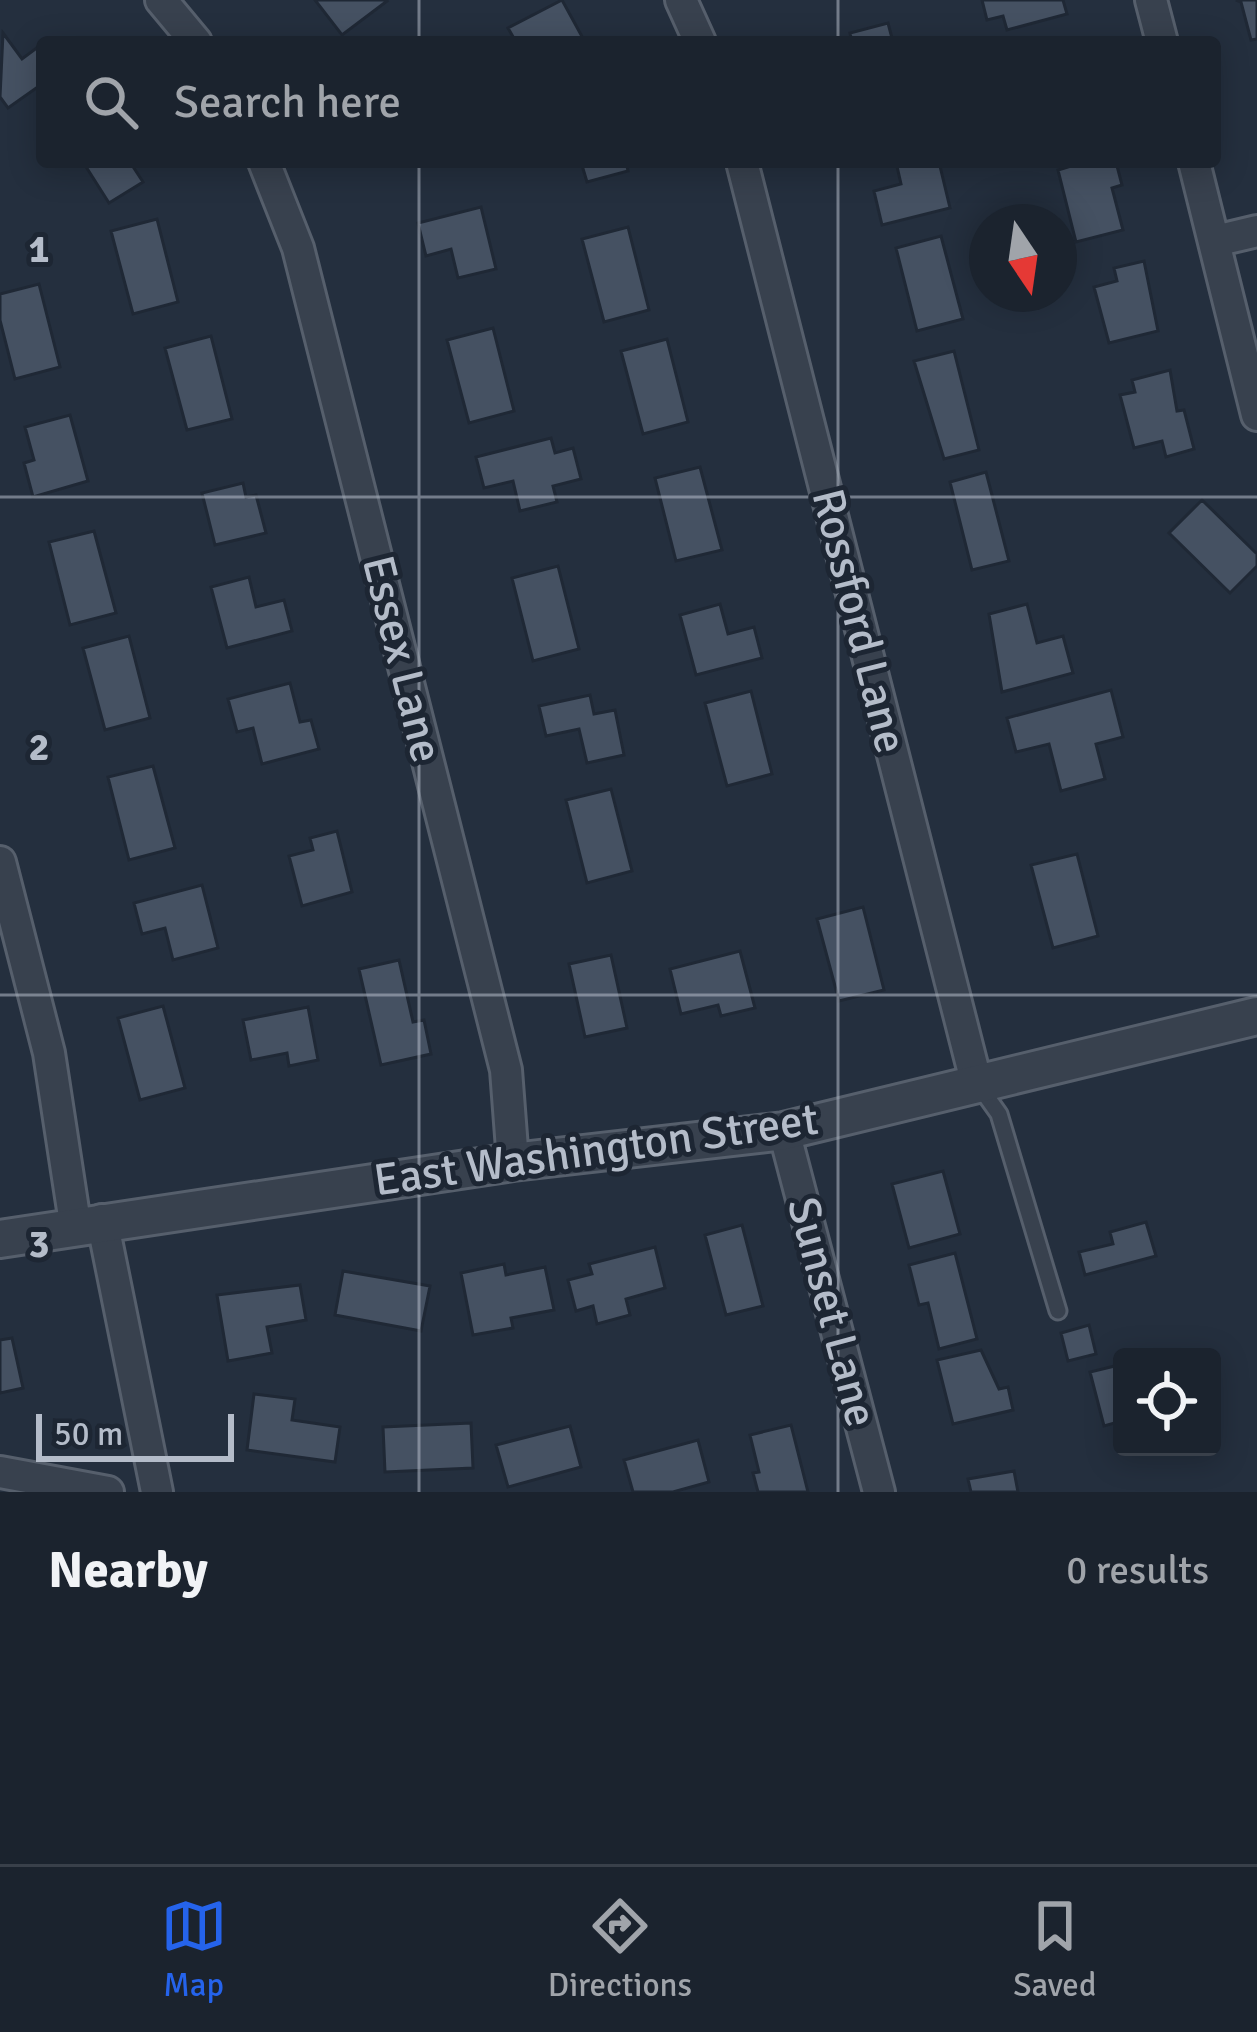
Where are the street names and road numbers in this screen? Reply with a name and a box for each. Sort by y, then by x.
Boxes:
street label: Rossford Lane [800,483,918,759]
street label: Essex Lane [350,550,454,768]
street label: East Washington Street [370,1092,822,1208]
street label: Sunset Lane [775,1191,889,1433]

